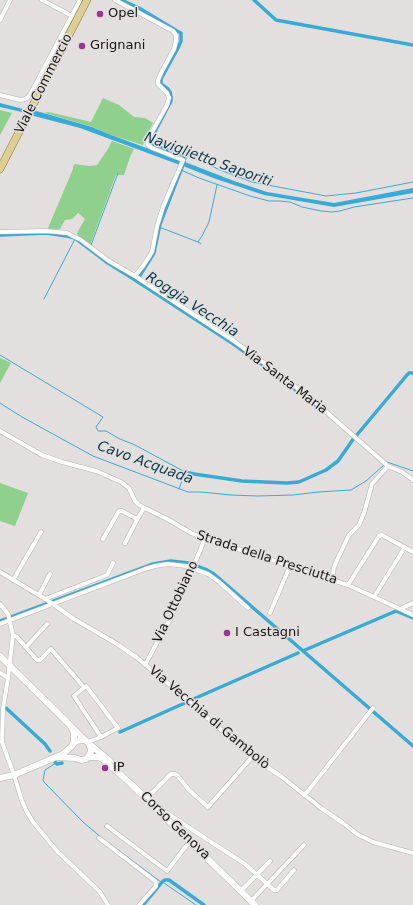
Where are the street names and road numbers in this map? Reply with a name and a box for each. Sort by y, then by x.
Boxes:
street label: Viale Commercio [12,31,76,137]
street label: Via Santa Maria [240,344,330,418]
street label: Strada della Presciutta [195,528,339,588]
street label: Via Ottobiano [150,558,202,646]
street label: Via Vecchia di Gambolò [145,663,273,773]
street label: Corso Genova [137,789,213,863]

